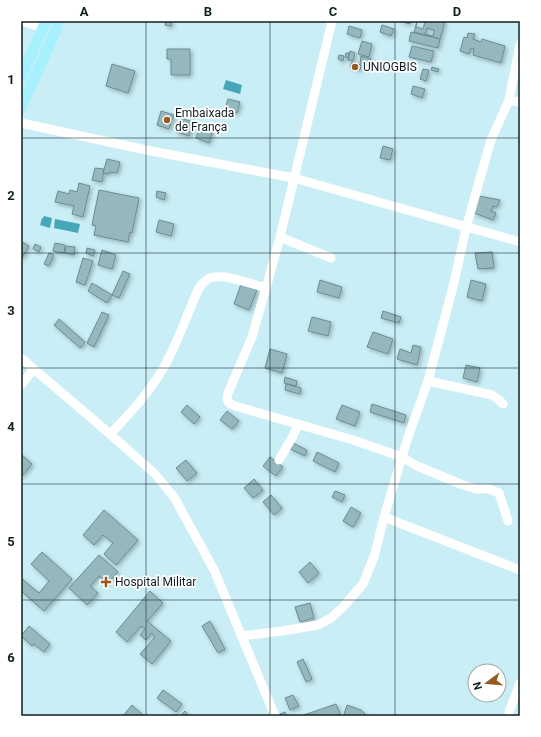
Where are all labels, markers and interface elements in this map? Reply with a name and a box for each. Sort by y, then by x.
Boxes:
text: A [80,4,89,19]
text: B [204,4,212,19]
text: C [329,4,338,19]
text: D [453,4,461,19]
place label: UNIOGBIS [363,60,417,74]
marker: UNIOGBIS [350,62,360,72]
text: 1 [7,72,15,87]
place label: Embaixada de França [175,106,234,134]
marker: Embaixada de França [162,115,172,125]
text: 2 [7,188,15,203]
text: 3 [7,303,15,318]
text: 4 [7,419,15,434]
text: 5 [7,534,15,549]
place label: Hospital Militar [115,575,196,589]
marker: Hospital Militar [100,576,112,588]
text: 6 [7,650,15,665]
north arrow [467,663,507,703]
text: N [470,680,485,691]

